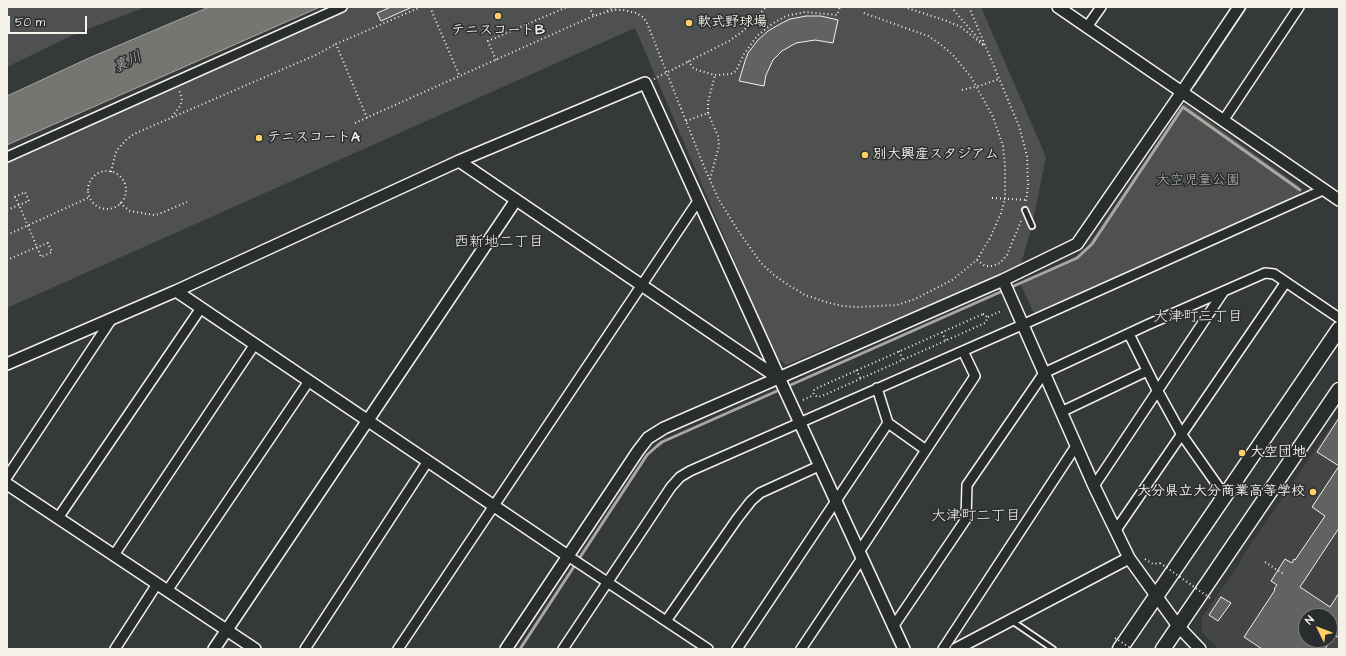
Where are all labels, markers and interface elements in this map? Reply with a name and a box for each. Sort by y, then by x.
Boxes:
scale bar [10,8,89,34]
marker: テニスコートB [493,11,503,21]
text: 50 m [15,14,45,31]
place label: 軟式野球場 [697,15,767,31]
marker: 軟式野球場 [684,18,694,28]
place label: テニスコートB [451,23,545,39]
water label: 裏川 [111,49,145,77]
place label: テニスコートA [267,130,360,146]
marker: テニスコートA [254,133,264,143]
place label: 別大興産スタジアム [873,147,999,163]
marker: 別大興産スタジアム [860,150,870,160]
park label: 大空児童公園 [1156,173,1240,189]
district label: 西新地二丁目 [454,234,544,252]
district label: 大津町三丁目 [1153,309,1243,327]
place label: 大空団地 [1250,445,1306,461]
marker: 大空団地 [1237,448,1247,458]
place label: 大分県立大分商業高等学校 [1137,484,1305,500]
marker: 大分県立大分商業高等学校 [1308,487,1318,497]
district label: 大津町二丁目 [931,508,1021,526]
north arrow [1298,608,1338,648]
text: N [1302,613,1317,628]

